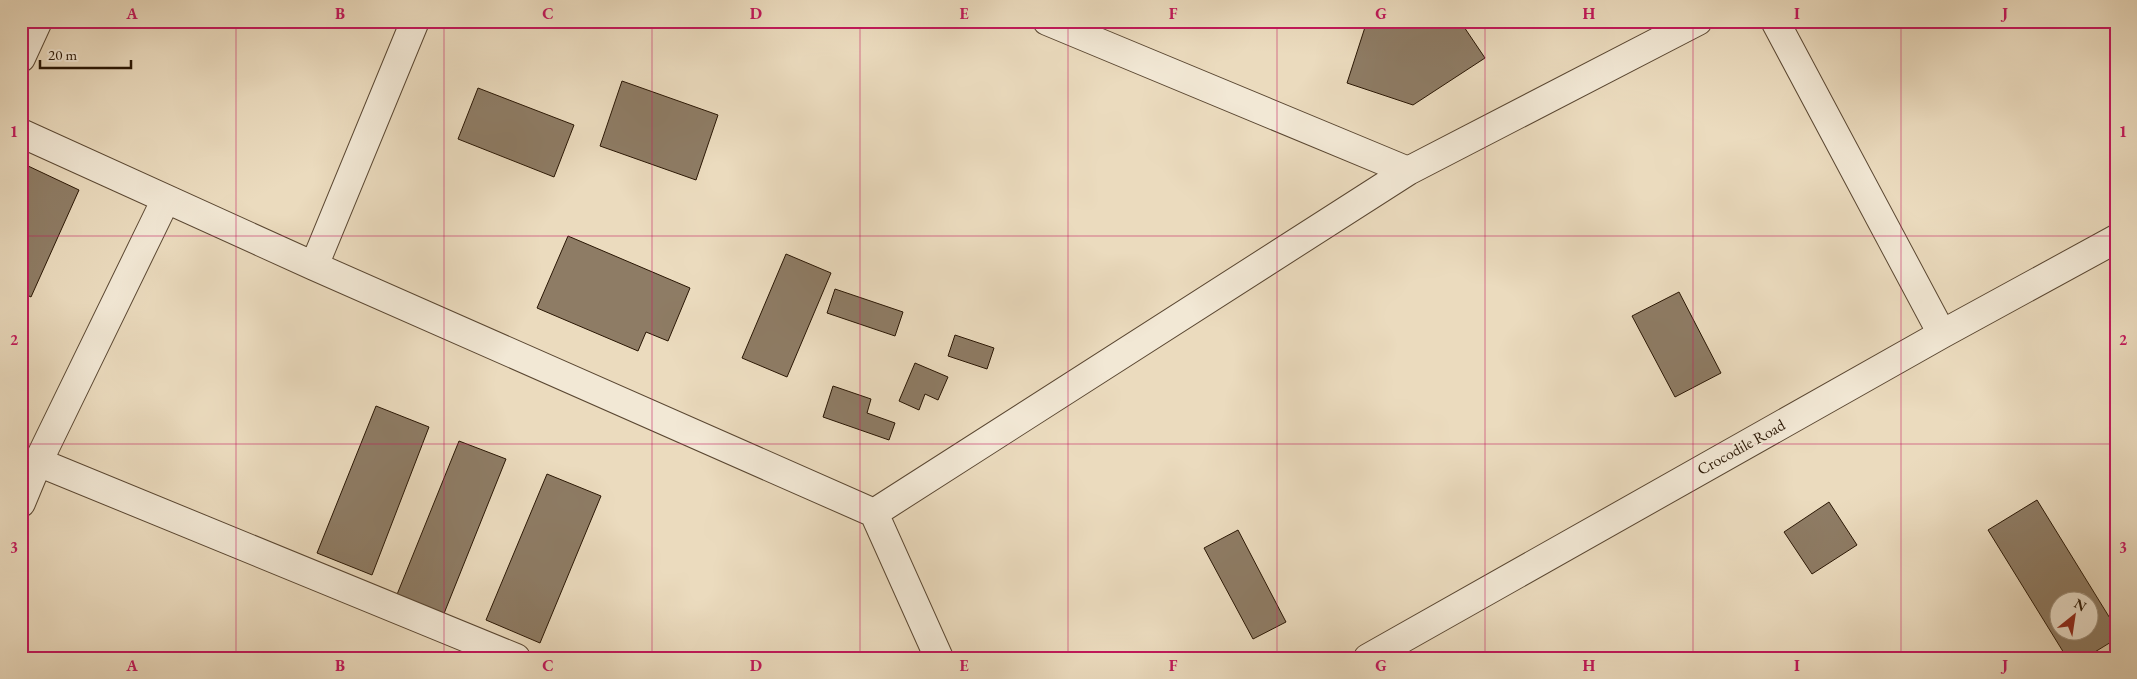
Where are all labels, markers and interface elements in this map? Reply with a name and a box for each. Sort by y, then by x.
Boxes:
text: A [125,3,138,24]
text: B [335,3,345,24]
text: C [542,3,554,24]
text: D [750,3,762,24]
text: E [959,3,969,24]
text: F [1169,3,1178,24]
text: G [1375,3,1387,24]
text: H [1583,3,1596,24]
text: I [1794,3,1800,24]
text: J [2000,3,2008,24]
scale bar [40,38,131,70]
text: 20 m [48,45,77,64]
text: 1 [10,121,18,142]
text: 1 [2119,121,2127,142]
text: 2 [10,329,19,350]
text: 2 [2119,329,2128,350]
street label: Crocodile Road [1693,414,1790,480]
text: 3 [10,537,18,558]
text: 3 [2119,537,2127,558]
north arrow [2050,592,2100,642]
text: N [2071,594,2090,616]
text: A [125,655,138,676]
text: B [335,655,345,676]
text: C [542,655,554,676]
text: D [750,655,762,676]
text: E [959,655,969,676]
text: F [1169,655,1178,676]
text: G [1375,655,1387,676]
text: H [1583,655,1596,676]
text: I [1794,655,1800,676]
text: J [2000,655,2008,676]

